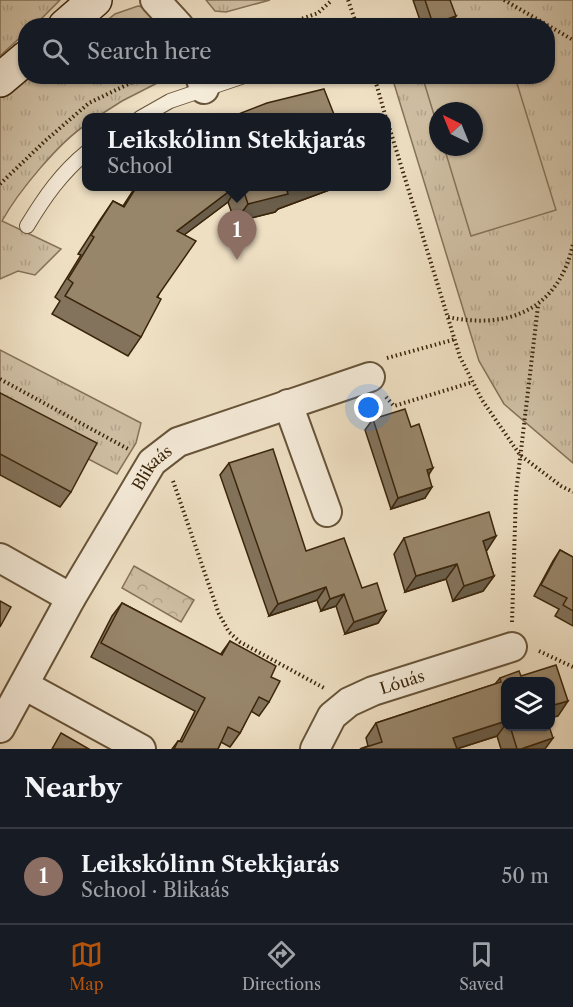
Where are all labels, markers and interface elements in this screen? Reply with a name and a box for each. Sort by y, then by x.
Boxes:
search box [18,18,555,84]
icon: search [39,35,72,68]
text: Search here [87,38,212,65]
north arrow [429,102,483,156]
popup [82,113,391,191]
text: Leikskólinn Stekkjarás [107,127,366,154]
text: School [107,154,173,178]
pin: 1 [218,210,256,260]
your location [354,393,383,422]
street label: Blikaás [127,440,176,494]
street label: Lóuás [377,665,427,698]
map controls [501,677,555,731]
button: layers [501,677,555,731]
text: Nearby [24,772,122,804]
text: Leikskólinn Stekkjarás [81,851,340,878]
text: 1 [39,864,48,888]
text: 50 m [502,864,549,888]
text: School · Blikaás [81,878,230,902]
tab: Map [69,938,104,994]
tab: Directions [242,938,321,994]
tab: Saved [459,938,504,994]

